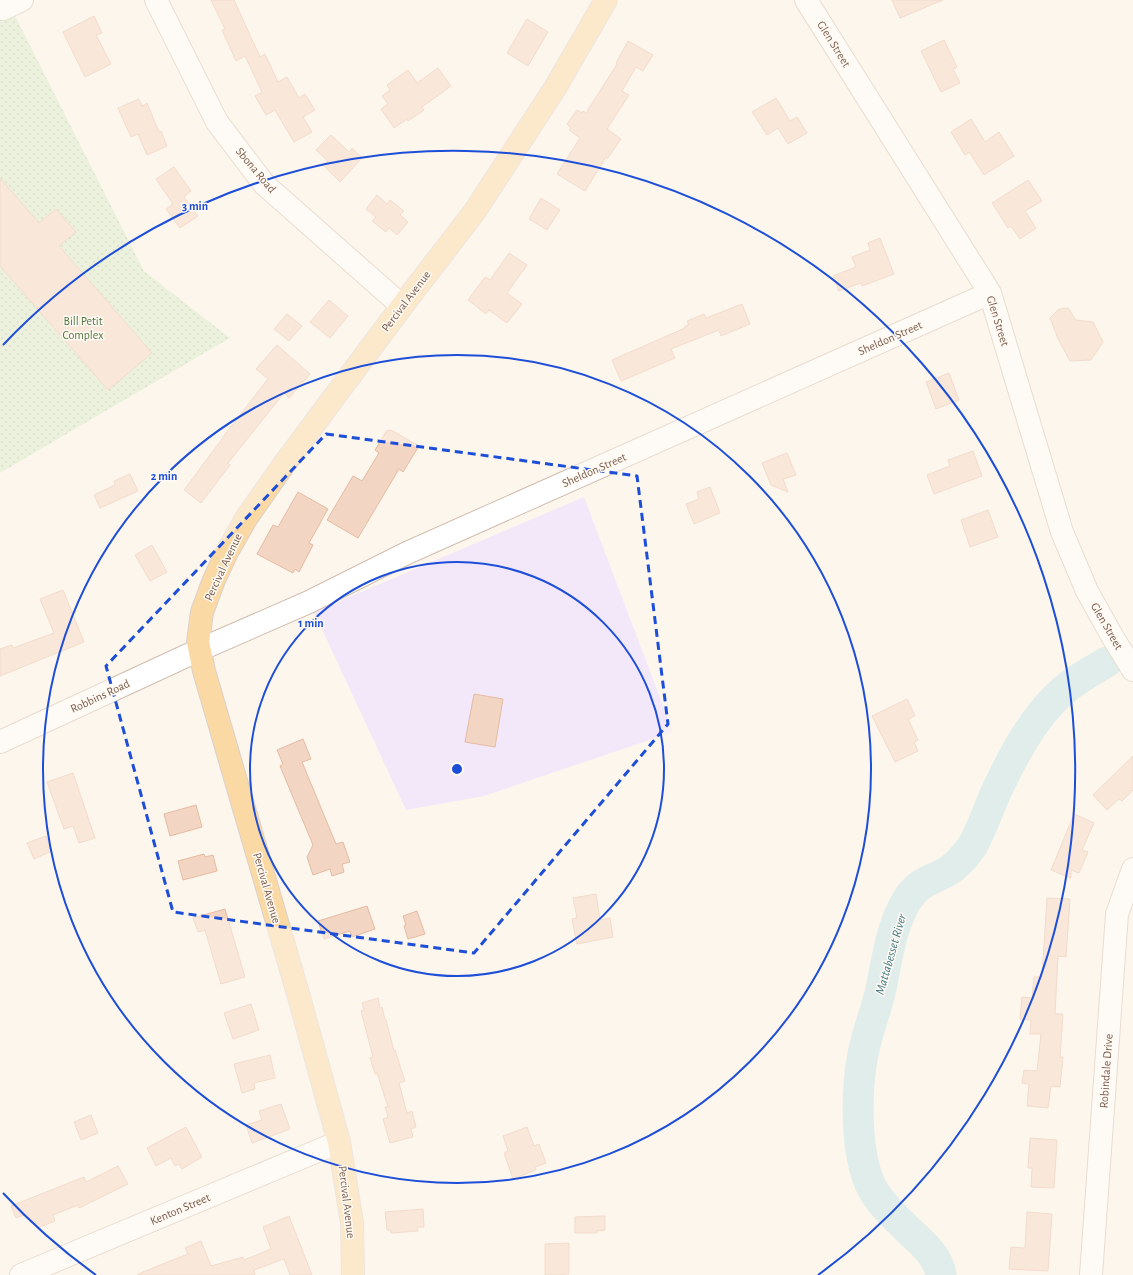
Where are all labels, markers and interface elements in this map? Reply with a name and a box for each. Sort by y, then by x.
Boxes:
street label: Glen Street [815,19,853,69]
street label: Sbona Road [234,145,278,195]
text: 3 min [182,200,208,212]
street label: Percival Avenue [379,268,433,334]
street label: Glen Street [985,294,1011,348]
park label: Bill Petit Complex [62,315,104,341]
street label: Sheldon Street [856,318,924,357]
street label: Sheldon Street [560,450,628,489]
text: 2 min [151,470,177,482]
street label: Percival Avenue [202,531,244,603]
street label: Glen Street [1089,600,1125,652]
text: 1 min [298,617,324,629]
street label: Robbins Road [69,677,131,715]
centre of rings [450,762,464,776]
street label: Percival Avenue [251,851,283,925]
water label: Mattabesset River [874,912,909,996]
street label: Robindale Drive [1097,1033,1115,1109]
street label: Percival Avenue [337,1165,357,1239]
street label: Kenton Street [148,1191,212,1227]

